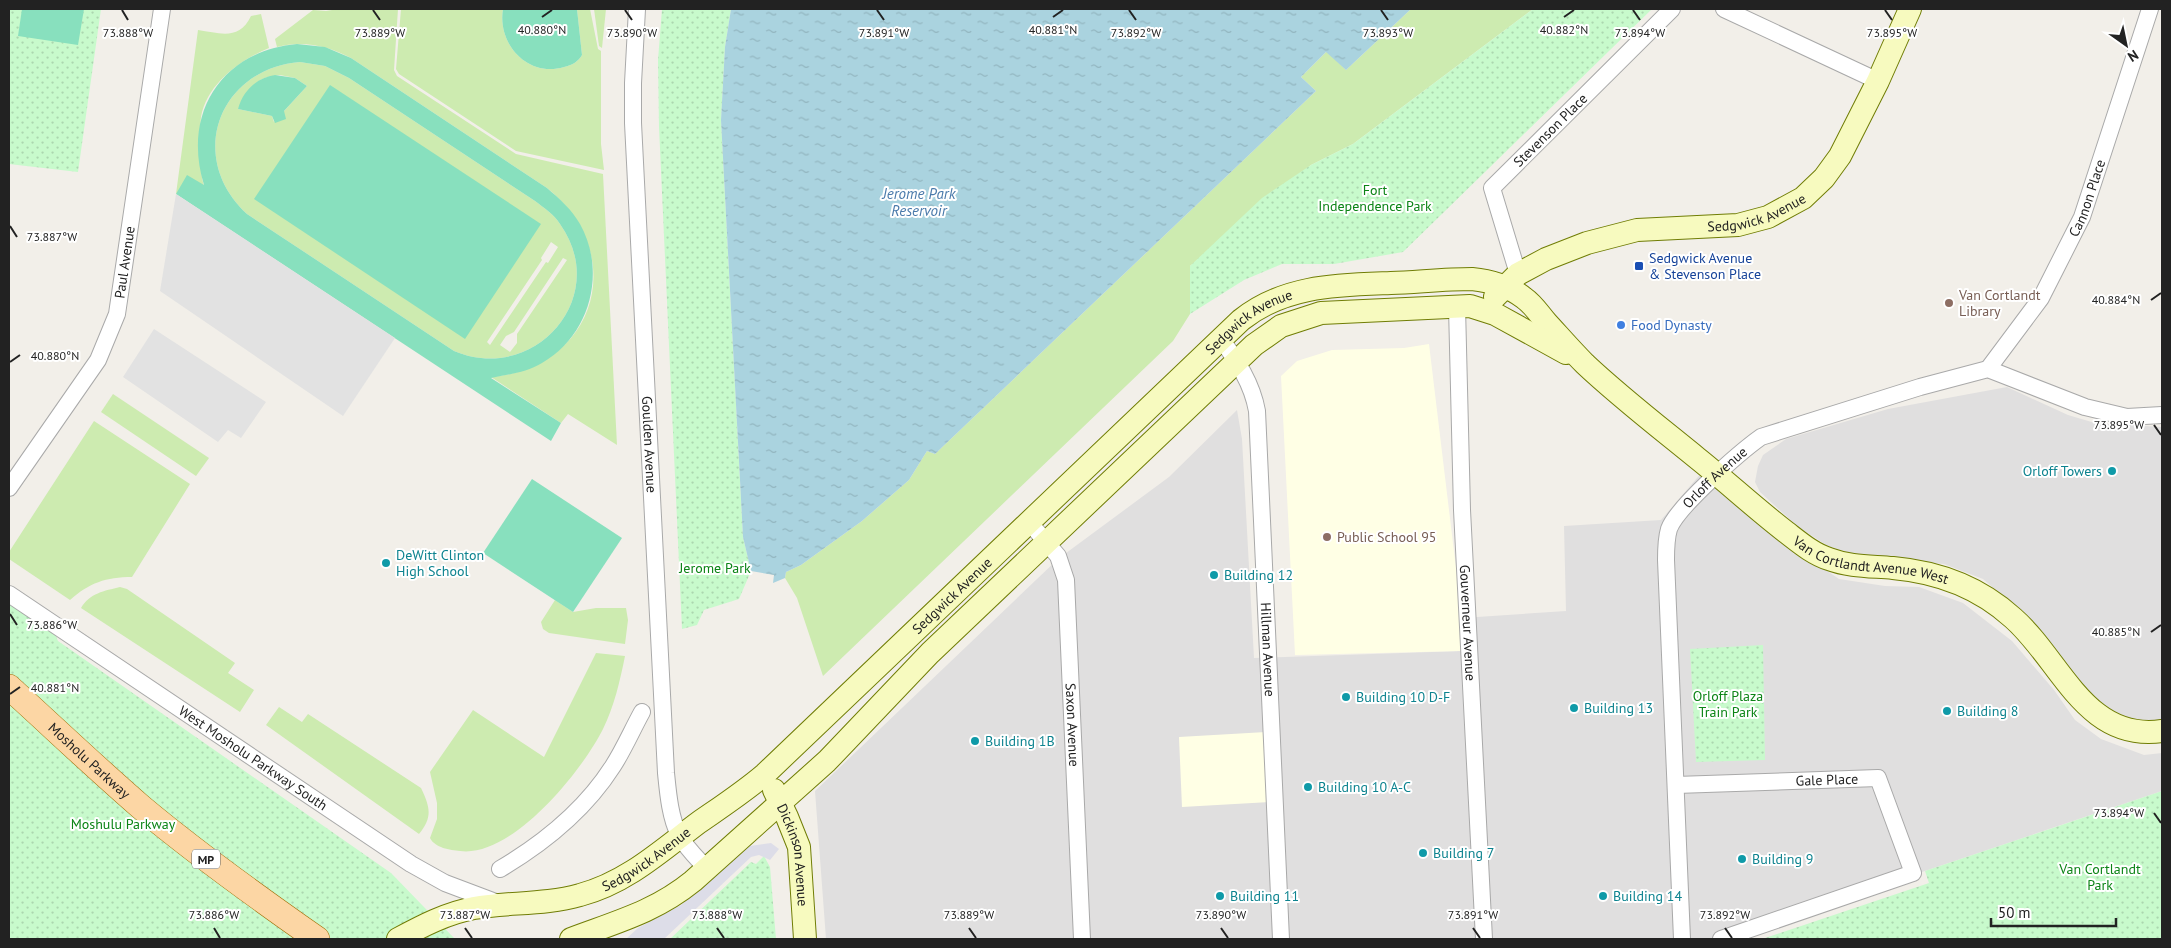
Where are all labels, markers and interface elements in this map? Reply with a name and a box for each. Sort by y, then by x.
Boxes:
north arrow [2101,20,2151,70]
text: 40.880°N [518,22,566,37]
text: 40.881°N [1029,22,1077,37]
text: 40.882°N [1540,22,1588,37]
text: 73.888°W [103,25,153,40]
text: 73.889°W [355,25,405,40]
text: 73.890°W [607,25,657,40]
text: 73.891°W [859,25,909,40]
text: 73.892°W [1111,25,1161,40]
text: 73.893°W [1363,25,1413,40]
text: 73.894°W [1615,25,1665,40]
text: 73.895°W [1867,25,1917,40]
text: N [2124,46,2142,66]
street label: Stevenson Place [1509,89,1591,171]
street label: Cannon Place [2065,157,2109,240]
park label: Fort Independence Park [1318,181,1432,215]
water label: Jerome Park Reservoir [882,184,957,220]
street label: Sedgwick Avenue [1707,189,1809,236]
street label: Paul Avenue [110,225,139,300]
text: 73.887°W [27,229,77,244]
place label: Sedgwick Avenue & Stevenson Place [1649,249,1761,283]
marker: Sedgwick Avenue & Stevenson Place [1633,260,1645,272]
street label: Sedgwick Avenue [1201,285,1294,358]
place label: Van Cortlandt Library [1958,286,2041,320]
text: 40.884°N [2092,292,2140,307]
marker: Van Cortlandt Library [1943,297,1955,309]
place label: Food Dynasty [1631,316,1712,334]
marker: Food Dynasty [1615,319,1627,331]
text: 40.880°N [31,348,79,363]
street label: Goulden Avenue [638,396,661,493]
text: 73.895°W [2094,417,2144,432]
street label: Orloff Avenue [1678,443,1751,512]
place label: Orloff Towers [2023,462,2102,480]
marker: Orloff Towers [2106,465,2118,477]
place label: Public School 95 [1337,528,1437,546]
marker: Public School 95 [1321,531,1333,543]
street label: Van Cortlandt Avenue West [1789,531,1951,588]
place label: DeWitt Clinton High School [396,546,484,580]
street label: Sedgwick Avenue [908,553,996,638]
marker: DeWitt Clinton High School [380,557,392,569]
park label: Jerome Park [678,559,751,577]
street label: Gouverneur Avenue [1456,564,1480,681]
place label: Building 12 [1224,566,1293,584]
marker: Building 12 [1208,569,1220,581]
street label: Hillman Avenue [1257,602,1279,697]
text: 73.886°W [27,617,77,632]
text: 40.885°N [2092,624,2140,639]
text: 40.881°N [31,680,79,695]
street label: Saxon Avenue [1062,683,1083,767]
park label: Orloff Plaza Train Park [1693,687,1763,721]
place label: Building 10 D-F [1356,688,1450,706]
marker: Building 10 D-F [1340,691,1352,703]
place label: Building 13 [1584,699,1653,717]
street label: West Mosholu Parkway South [175,702,331,814]
marker: Building 13 [1568,702,1580,714]
place label: Building 8 [1957,702,2018,720]
marker: Building 8 [1941,705,1953,717]
street label: Mosholu Parkway [45,719,134,803]
place label: Building 1B [985,732,1055,750]
marker: Building 1B [969,735,981,747]
street label: Gale Place [1795,770,1858,790]
place label: Building 10 A-C [1318,778,1411,796]
marker: Building 10 A-C [1302,781,1314,793]
street label: Dickinson Avenue [773,801,812,907]
text: 73.894°W [2094,805,2144,820]
park label: Moshulu Parkway [71,815,176,833]
street label: Sedgwick Avenue [599,823,694,895]
place label: Building 7 [1433,844,1494,862]
marker: Building 7 [1417,847,1429,859]
road number: MP [192,850,220,869]
place label: Building 9 [1752,850,1813,868]
marker: Building 9 [1736,853,1748,865]
park label: Van Cortlandt Park [2058,860,2141,894]
place label: Building 11 [1230,887,1299,905]
place label: Building 14 [1613,887,1682,905]
marker: Building 11 [1214,890,1226,902]
marker: Building 14 [1597,890,1609,902]
scale bar [1991,896,2116,928]
text: 50 m [1998,903,2031,922]
text: 73.886°W [189,907,239,922]
text: 73.887°W [440,907,490,922]
text: 73.888°W [692,907,742,922]
text: 73.889°W [944,907,994,922]
text: 73.890°W [1196,907,1246,922]
text: 73.891°W [1448,907,1498,922]
text: 73.892°W [1700,907,1750,922]

